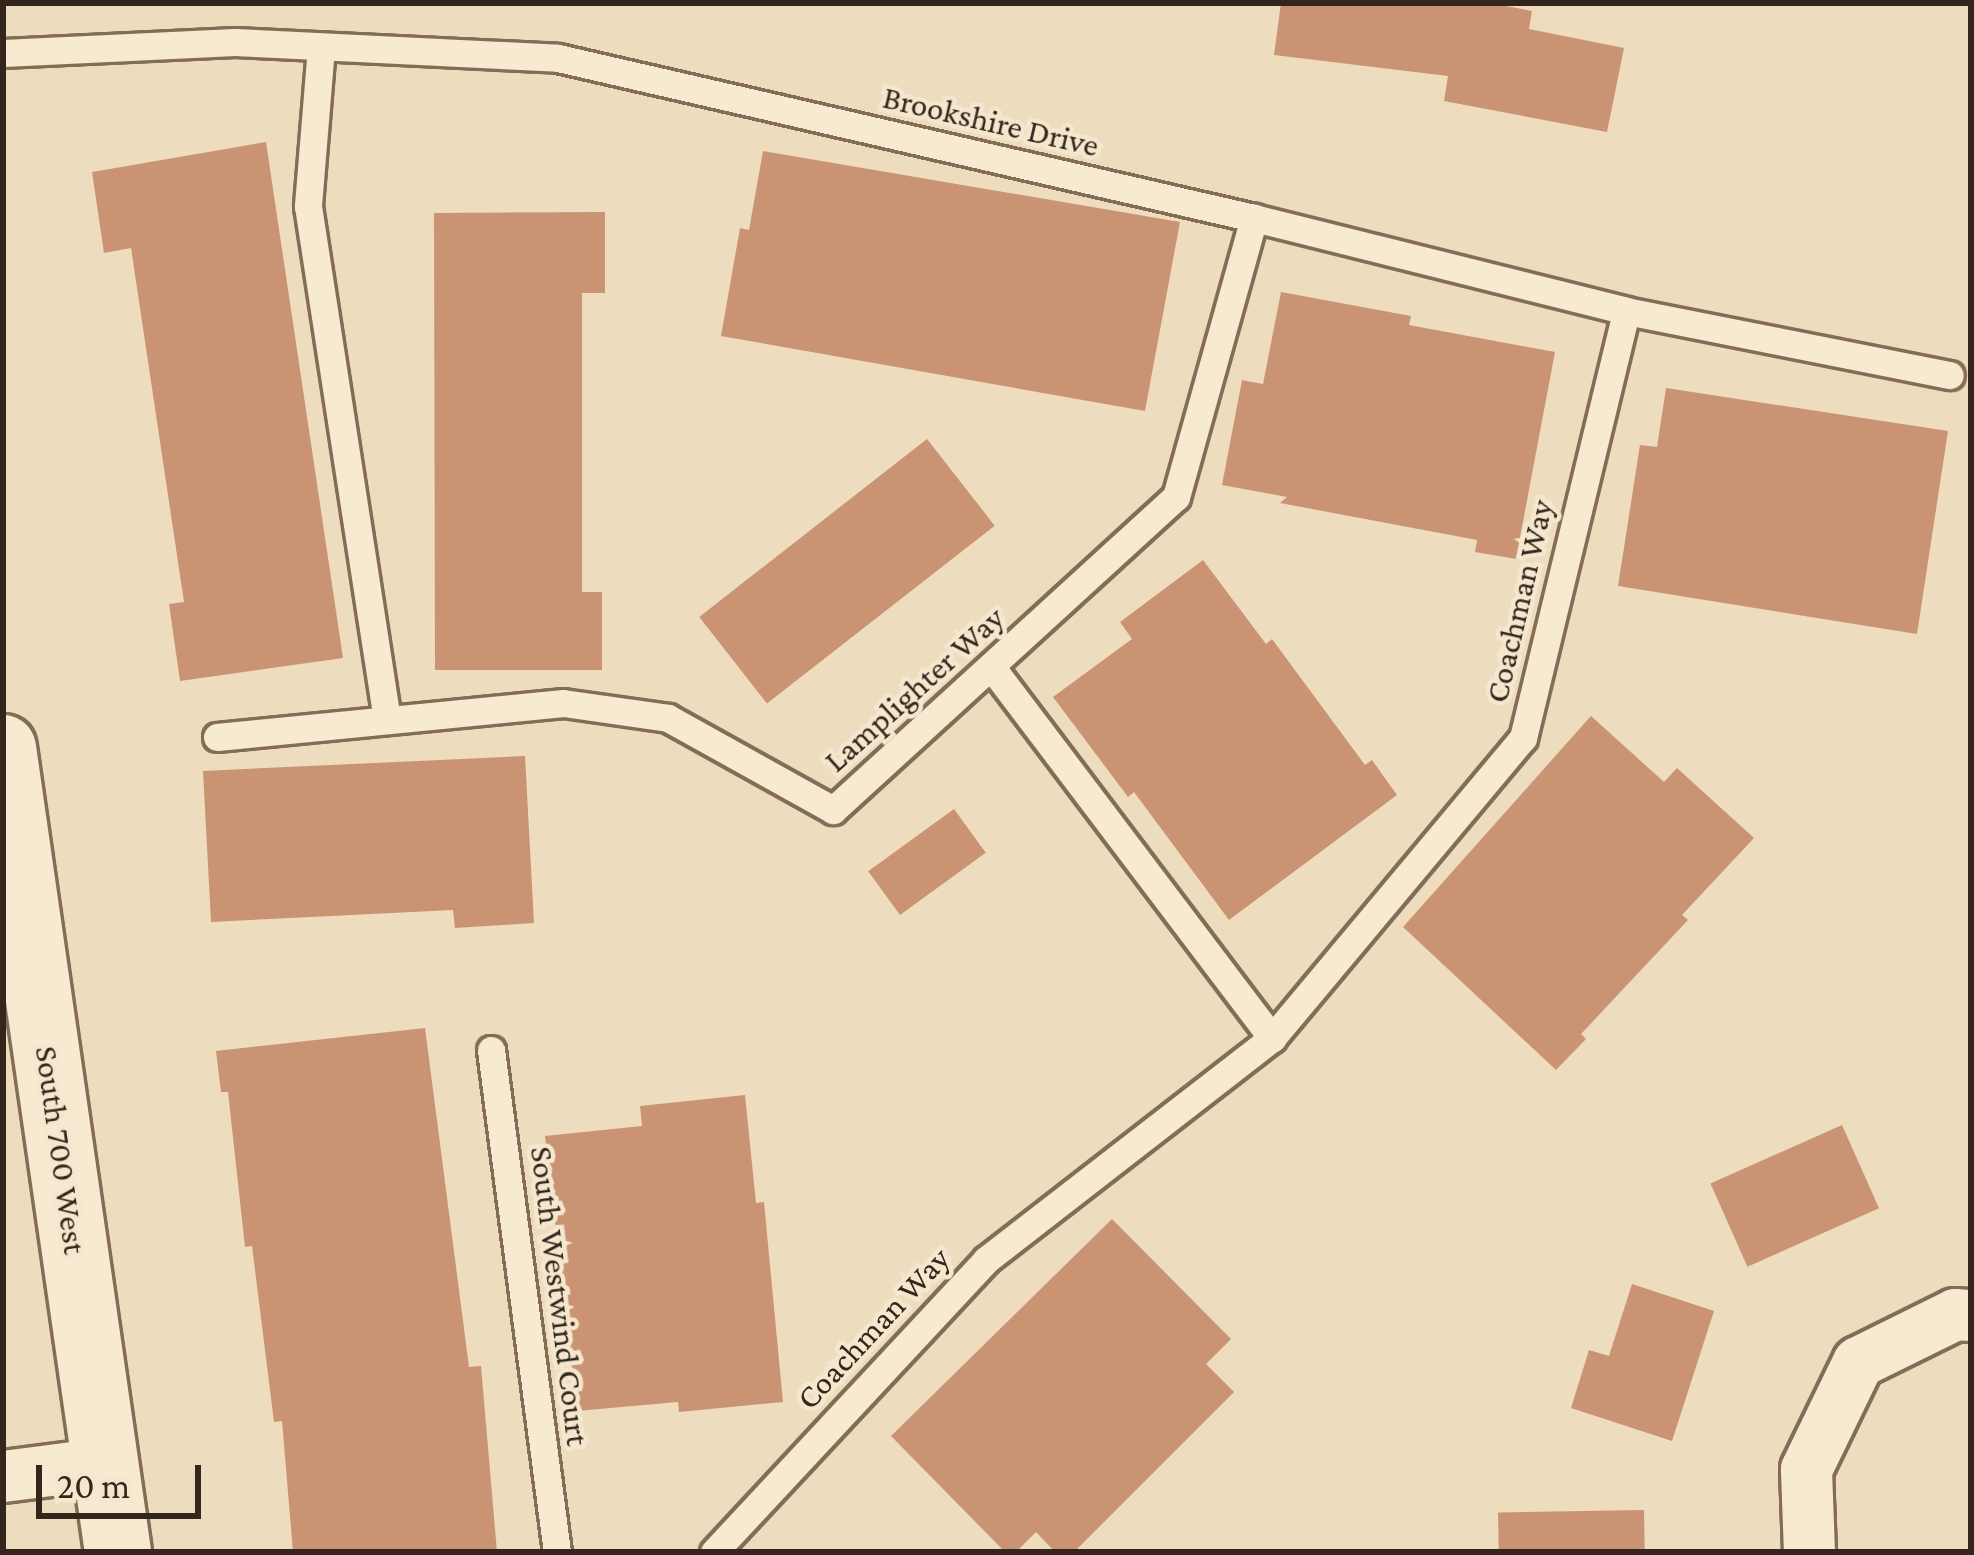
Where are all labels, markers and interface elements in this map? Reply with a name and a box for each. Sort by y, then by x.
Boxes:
street label: Brookshire Drive [879,77,1103,165]
street label: Coachman Way [1476,496,1562,706]
street label: Lamplighter Way [816,598,1012,780]
street label: South 700 West [27,1043,95,1257]
street label: South Westwind Court [522,1144,598,1448]
street label: Coachman Way [788,1239,958,1417]
scale bar [42,1441,207,1515]
text: 20 m [57,1466,130,1506]

